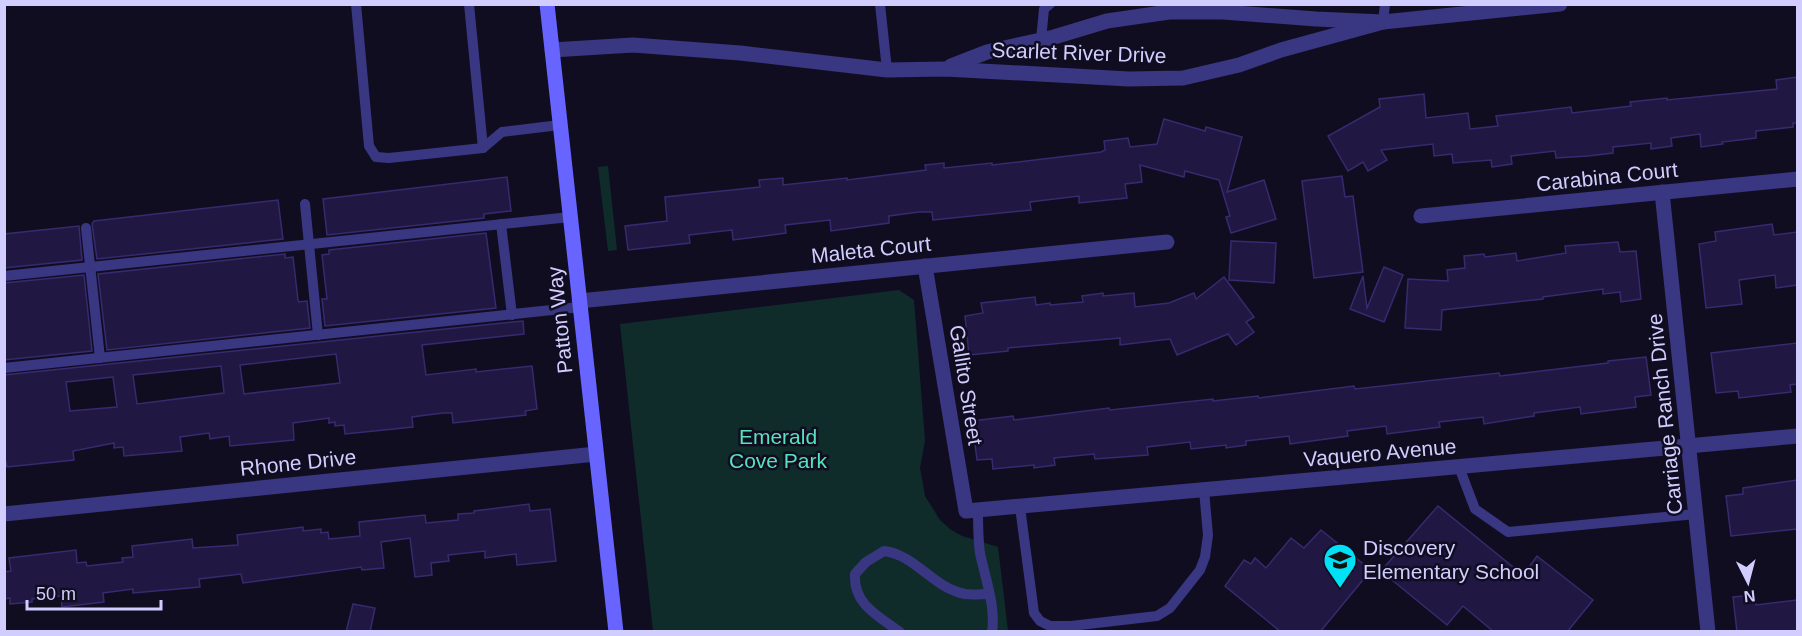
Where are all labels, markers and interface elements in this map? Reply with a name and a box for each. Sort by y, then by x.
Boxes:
street label: Scarlet River Drive [991,38,1167,67]
street label: Carabina Court [1535,158,1679,195]
street label: Maleta Court [810,232,932,267]
street label: Patton Way [542,265,577,375]
street label: Carriage Ranch Drive [1643,312,1686,516]
street label: Gallito Street [946,323,987,447]
park label: Emerald Cove Park [729,425,828,472]
street label: Vaquero Avenue [1303,434,1457,471]
street label: Rhone Drive [239,445,357,480]
place label: Discovery Elementary School [1363,536,1539,583]
school or university icon: Discovery Elementary School [1322,542,1358,589]
north arrow [1718,552,1778,612]
scale bar [27,573,160,611]
text: 50 m [36,584,76,604]
text: N [1743,587,1756,605]

